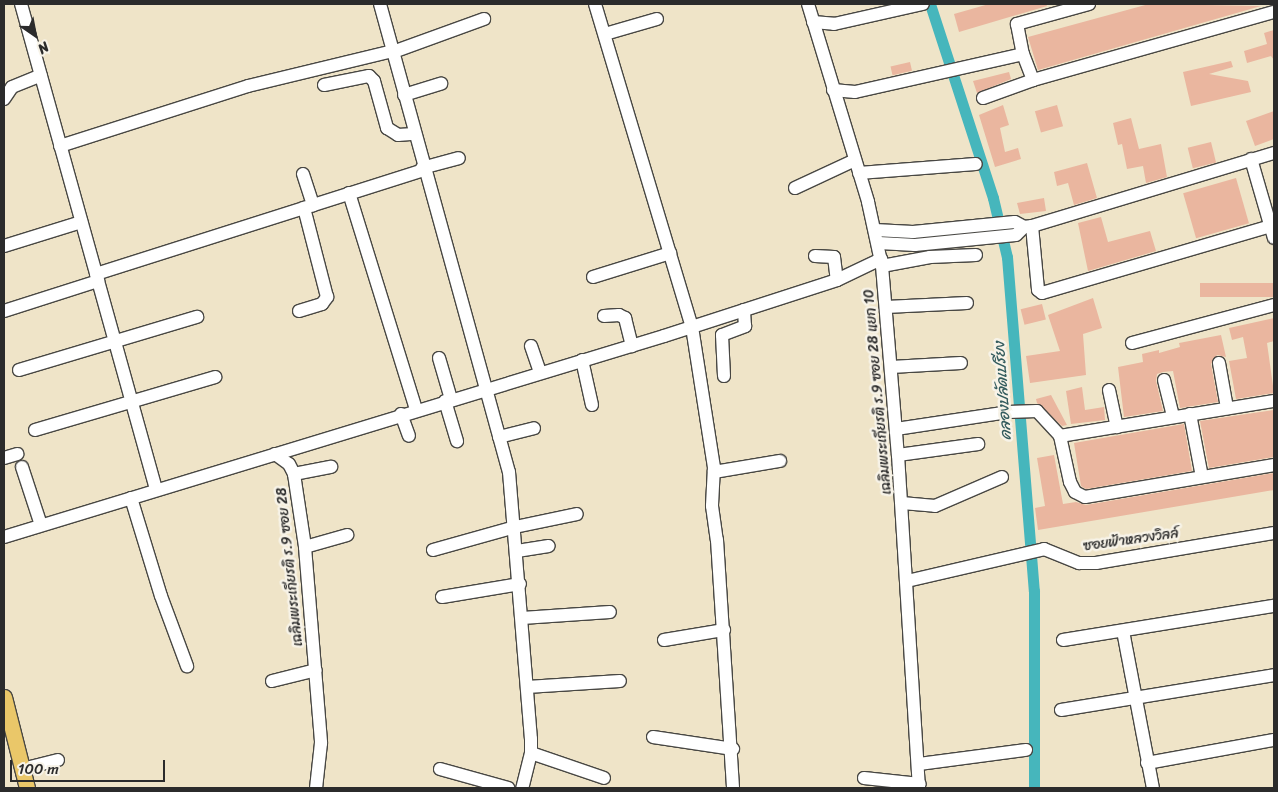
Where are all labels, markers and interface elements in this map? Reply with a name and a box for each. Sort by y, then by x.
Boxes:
north arrow [10,10,60,60]
text: N [33,35,54,61]
street label: เฉลิมพระเกียรติ ร.9 ซอย 28 แยก 10 [861,289,895,495]
water label: คลองปลัดเปรียง [991,341,1015,441]
street label: เฉลิมพระเกียรติ ร.9 ซอย 28 [273,487,307,647]
street label: ซอยฟ้าหลวงวิลล์ [1082,525,1180,555]
scale bar [12,750,168,782]
text: 100 m [18,756,59,782]

